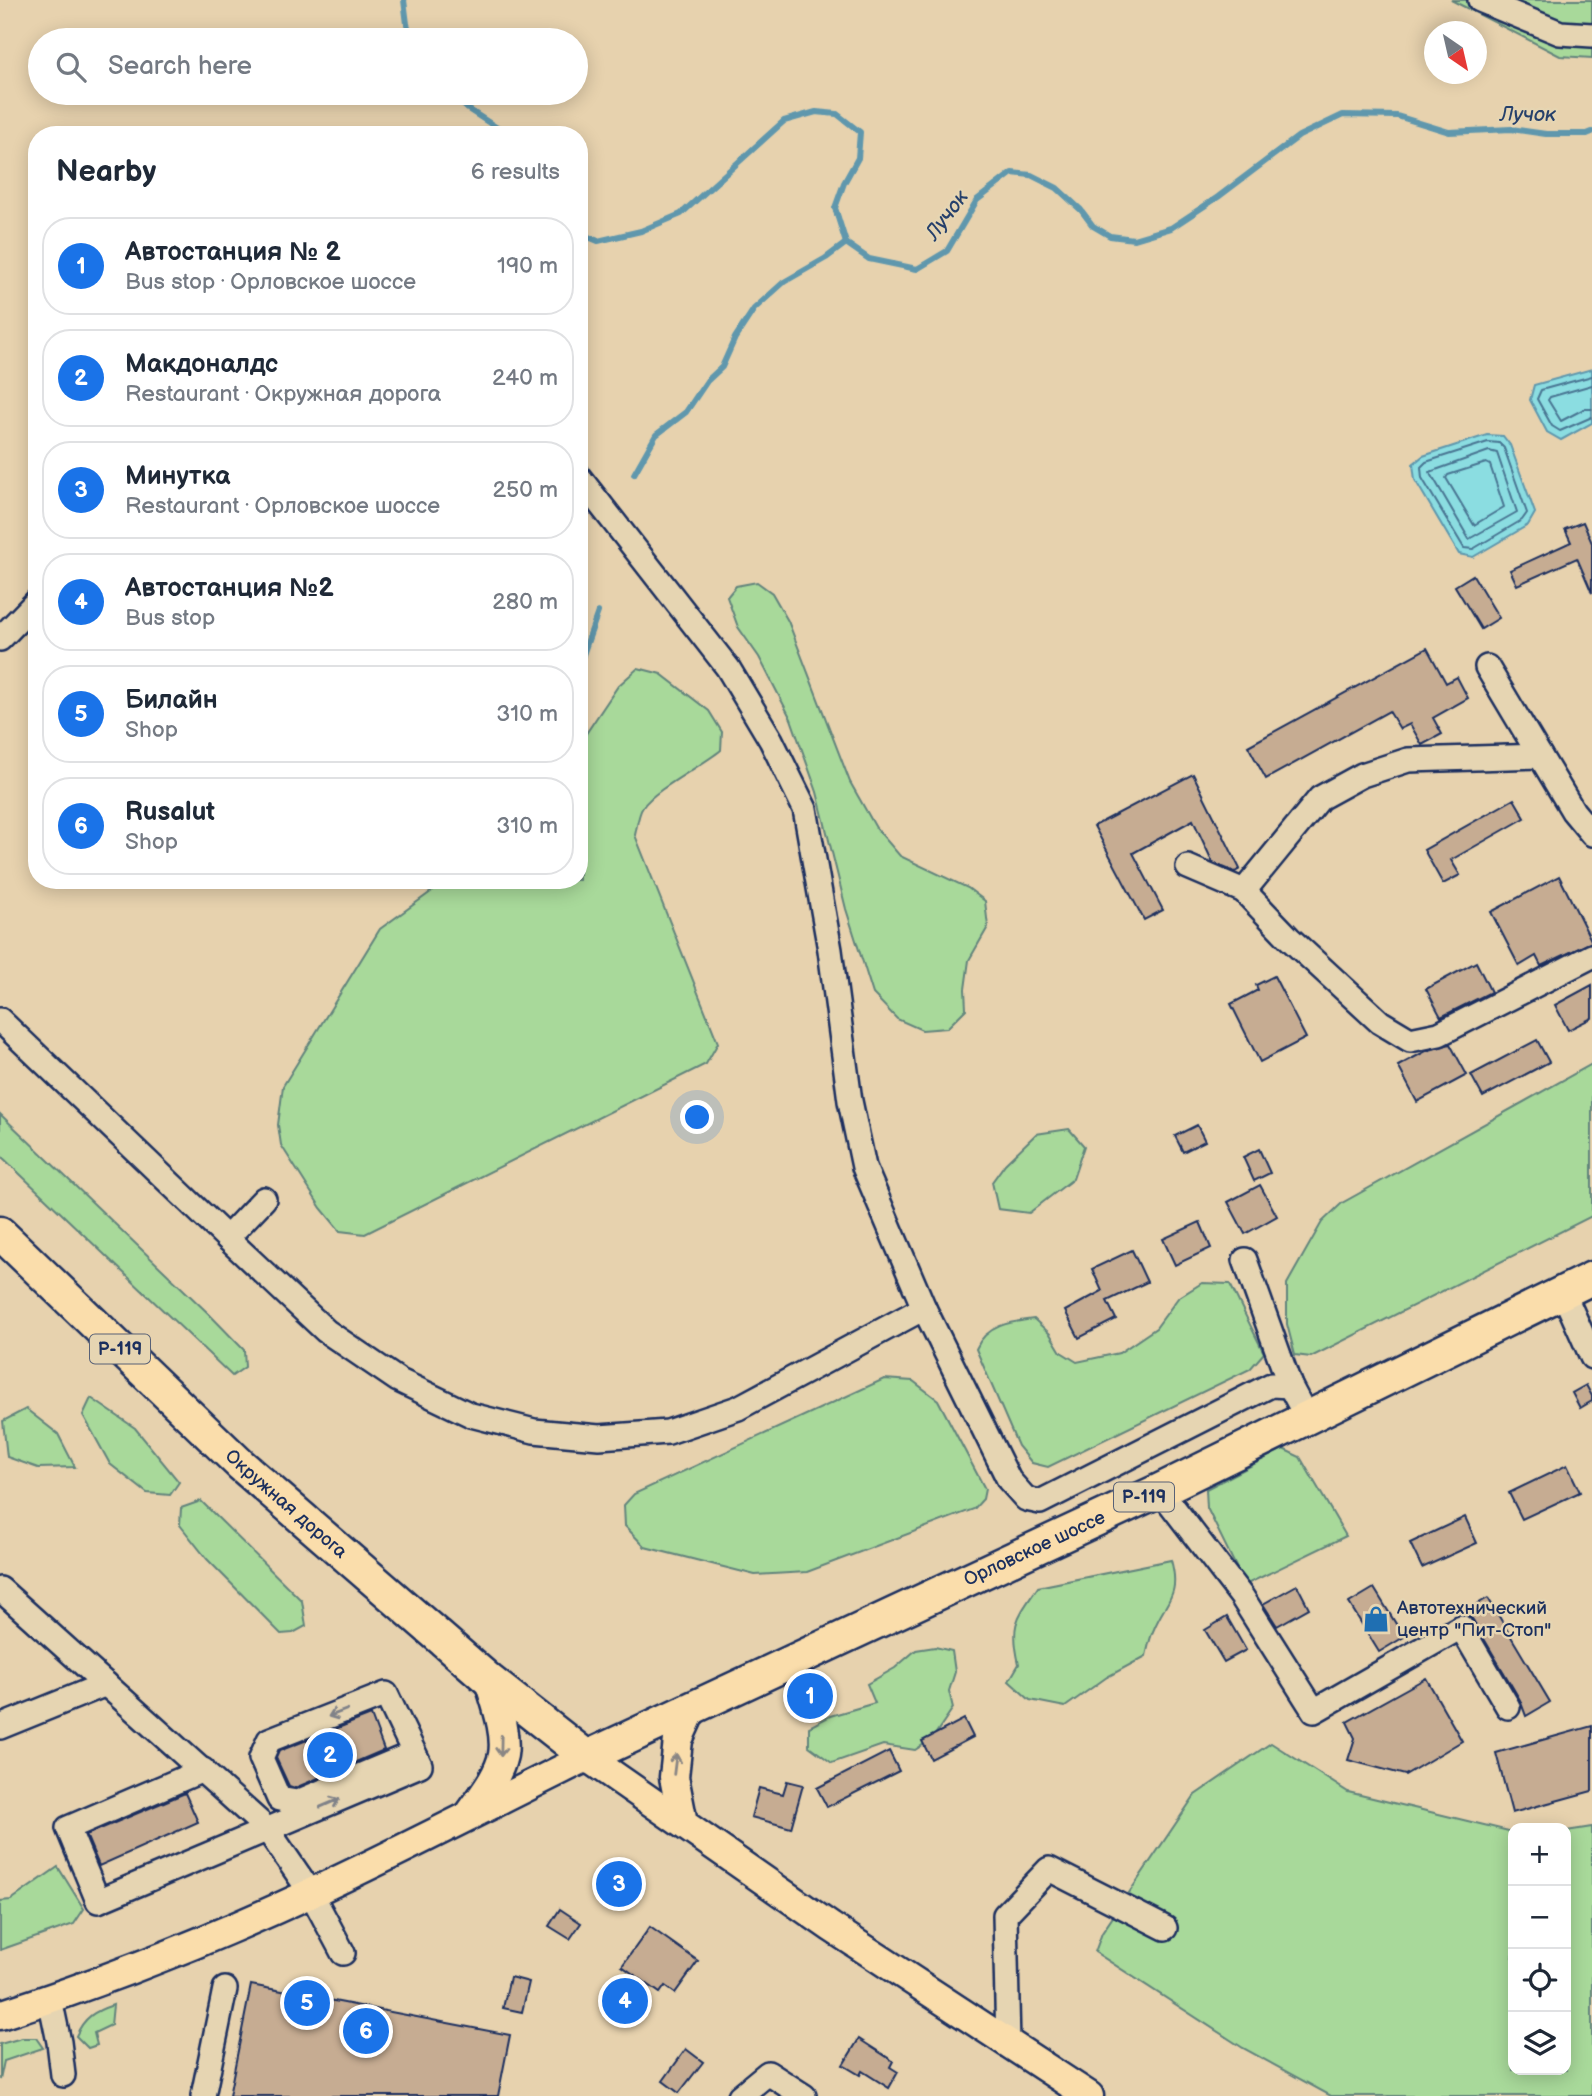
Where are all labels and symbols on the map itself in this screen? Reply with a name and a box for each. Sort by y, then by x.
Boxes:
north arrow [1424,21,1487,84]
water label: Лучок [1498,102,1557,127]
water label: Лучок [919,184,974,246]
your location [680,1100,714,1134]
road number: Р-119 [90,1334,150,1364]
street label: Окружная дорога [220,1444,352,1563]
road number: Р-119 [1114,1482,1174,1512]
street label: Орловское шоссе [960,1505,1109,1591]
place label: Автотехнический центр "Пит-Стоп" [1396,1597,1551,1642]
shop icon: Автотехнический центр "Пит-Стоп" [1361,1604,1391,1634]
pin: 1 [787,1670,833,1722]
one-way arrow [328,1707,350,1720]
pin: 2 [307,1729,353,1781]
one-way arrow [495,1734,508,1757]
one-way arrow [669,1753,682,1776]
one-way arrow [319,1796,340,1809]
pin: 3 [596,1858,642,1910]
pin: 4 [602,1975,648,2027]
pin: 5 [284,1977,330,2029]
pin: 6 [343,2005,389,2057]

